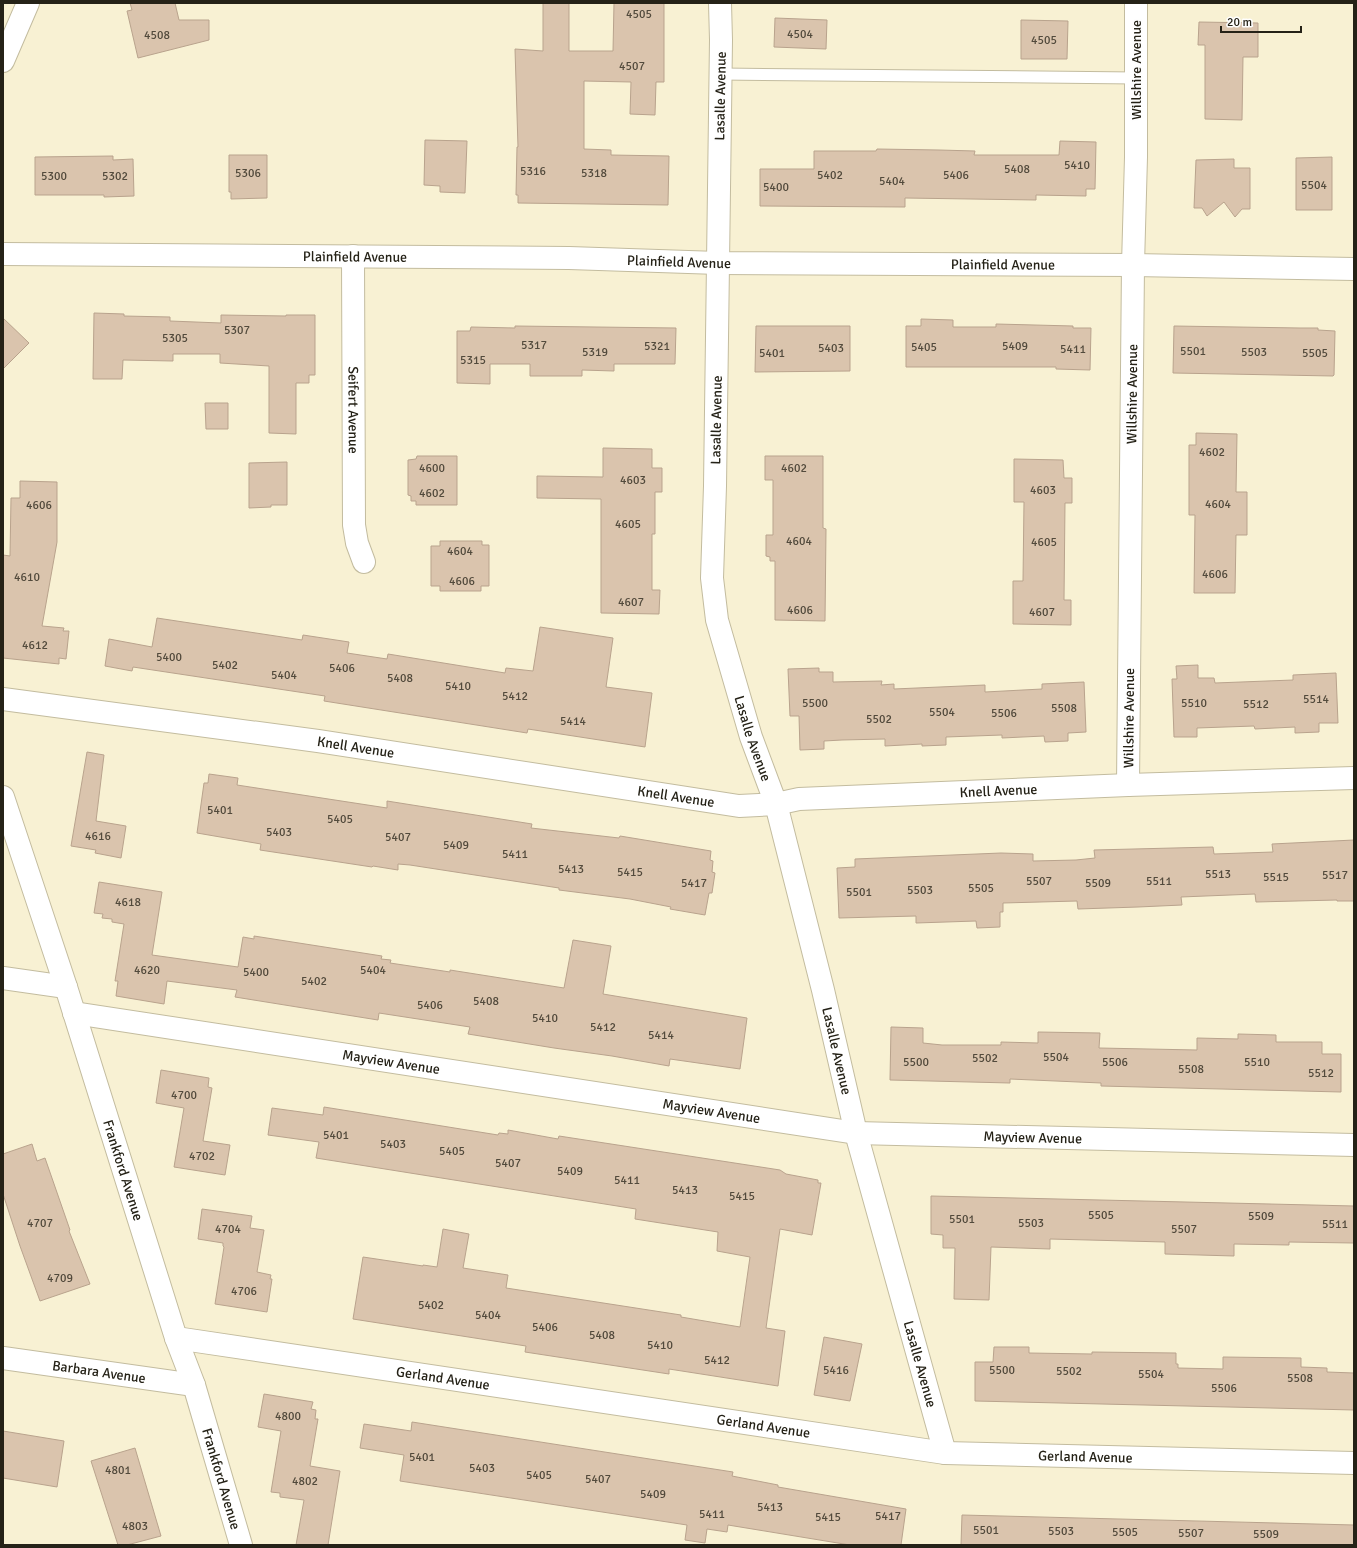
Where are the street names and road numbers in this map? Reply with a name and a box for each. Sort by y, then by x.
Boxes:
street label: Willshire Avenue [1128,20,1145,120]
street label: Lasalle Avenue [711,51,730,141]
street label: Plainfield Avenue [303,248,407,266]
street label: Plainfield Avenue [627,252,731,272]
street label: Plainfield Avenue [951,256,1055,274]
street label: Willshire Avenue [1123,344,1141,444]
street label: Seifert Avenue [344,366,362,454]
street label: Lasalle Avenue [707,375,726,465]
street label: Willshire Avenue [1120,668,1138,768]
street label: Lasalle Avenue [730,694,775,784]
street label: Knell Avenue [316,733,396,762]
street label: Knell Avenue [959,781,1038,801]
street label: Knell Avenue [636,782,716,811]
street label: Lasalle Avenue [818,1005,855,1096]
street label: Mayview Avenue [341,1046,441,1078]
street label: Mayview Avenue [661,1095,762,1127]
street label: Frankford Avenue [99,1118,147,1223]
street label: Mayview Avenue [983,1128,1082,1147]
street label: Lasalle Avenue [900,1319,940,1409]
street label: Barbara Avenue [51,1357,147,1387]
street label: Gerland Avenue [395,1363,491,1394]
street label: Gerland Avenue [715,1411,811,1442]
street label: Frankford Avenue [198,1426,244,1532]
street label: Gerland Avenue [1038,1447,1133,1467]

